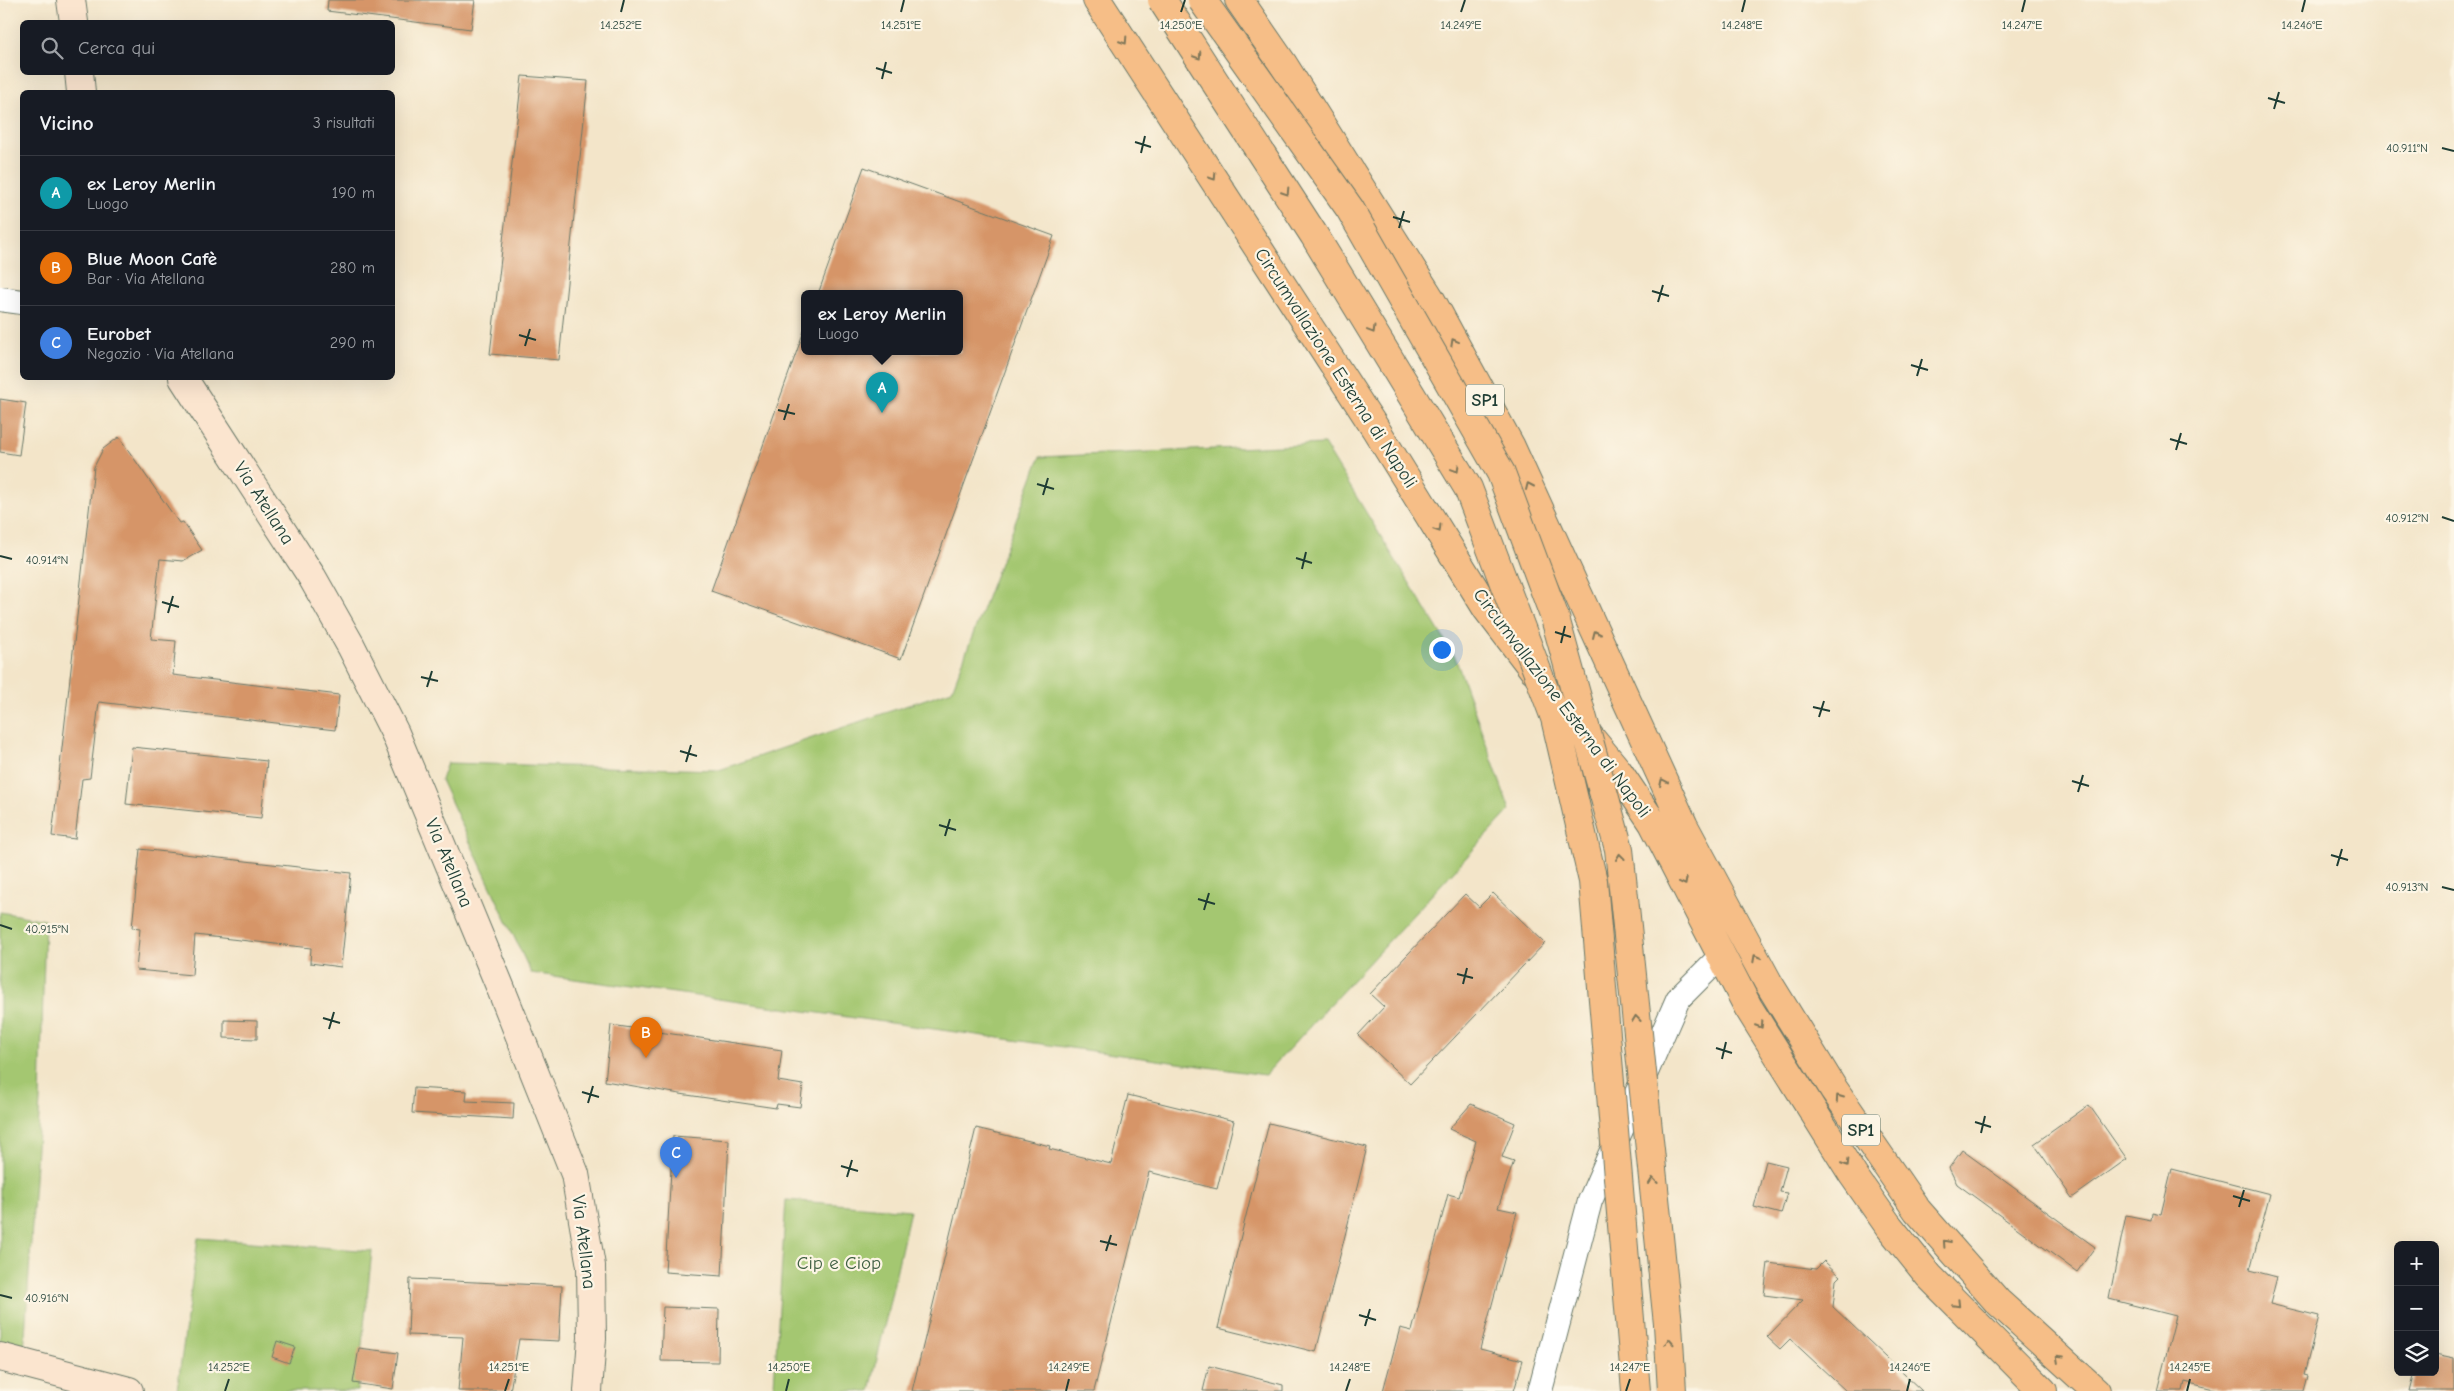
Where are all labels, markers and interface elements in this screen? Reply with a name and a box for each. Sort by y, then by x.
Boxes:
text: 14.252°E [600,18,642,32]
text: 14.251°E [881,18,921,32]
text: 14.250°E [1160,18,1202,32]
text: 14.249°E [1441,18,1481,32]
text: 14.248°E [1722,18,1762,32]
text: 14.247°E [2002,18,2042,32]
text: 14.246°E [2281,18,2323,32]
search box [20,20,395,75]
icon: search [38,34,66,62]
one-way arrow [1117,36,1127,45]
text: Cerca qui [78,37,155,59]
one-way arrow [1192,50,1201,59]
text: Vicino [40,111,94,135]
text: 3 risultati [313,114,375,132]
text: 40.911°N [2386,141,2428,155]
one-way arrow [1207,171,1216,181]
text: ex Leroy Merlin [87,173,216,195]
text: A [52,184,60,202]
text: 190 m [332,184,375,202]
one-way arrow [1280,186,1289,196]
text: Luogo [87,195,128,213]
street label: Circumvallazione Esterna di Napoli [1250,244,1422,492]
text: Blue Moon Cafè [87,248,217,270]
text: B [51,259,61,277]
text: 280 m [330,259,375,277]
text: Bar · Via Atellana [87,270,205,288]
popup [801,290,963,355]
text: ex Leroy Merlin [818,303,946,325]
text: Eurobet [87,323,151,345]
text: Luogo [818,325,859,343]
one-way arrow [1365,325,1375,334]
text: C [51,334,61,352]
text: 290 m [330,334,375,352]
one-way arrow [1450,338,1460,347]
text: Negozio · Via Atellana [87,345,234,363]
pin: A [866,372,898,413]
road number: SP1 [1466,384,1504,416]
street label: Via Atellana [229,457,299,549]
one-way arrow [1450,464,1460,473]
one-way arrow [1524,482,1535,491]
text: 40.912°N [2385,511,2429,525]
one-way arrow [1432,523,1441,532]
text: 40.914°N [26,553,68,567]
street label: Circumvallazione Esterna di Napoli [1468,584,1656,822]
one-way arrow [1591,630,1602,639]
your location [1429,637,1455,663]
one-way arrow [1660,778,1670,787]
street label: Via Atellana [420,815,478,911]
one-way arrow [1615,853,1626,861]
one-way arrow [1678,877,1688,886]
text: 40.913°N [2385,880,2429,894]
text: 40.915°N [25,922,69,936]
one-way arrow [1752,955,1762,964]
one-way arrow [1631,1015,1642,1023]
pin: B [630,1017,662,1058]
one-way arrow [1753,1020,1763,1029]
one-way arrow [1836,1094,1845,1103]
road number: SP1 [1842,1114,1880,1146]
pin: C [660,1137,692,1178]
one-way arrow [1840,1158,1849,1167]
one-way arrow [1648,1176,1659,1184]
street label: Via Atellana [567,1194,601,1290]
one-way arrow [1942,1239,1951,1248]
map controls [2394,1241,2439,1376]
button: + [2394,1241,2439,1286]
park label: Cip e Ciop [797,1252,881,1274]
button: − [2394,1286,2439,1331]
text: 40.916°N [25,1291,69,1305]
one-way arrow [1951,1299,1960,1308]
button: layers [2394,1331,2439,1376]
one-way arrow [1664,1338,1675,1346]
one-way arrow [2056,1355,2065,1364]
text: 14.252°E [208,1360,250,1374]
text: 14.251°E [489,1360,529,1374]
text: 14.250°E [768,1360,810,1374]
text: 14.249°E [1049,1360,1089,1374]
text: 14.248°E [1330,1360,1370,1374]
text: 14.247°E [1610,1360,1650,1374]
text: 14.246°E [1889,1360,1931,1374]
text: 14.245°E [2169,1360,2211,1374]

